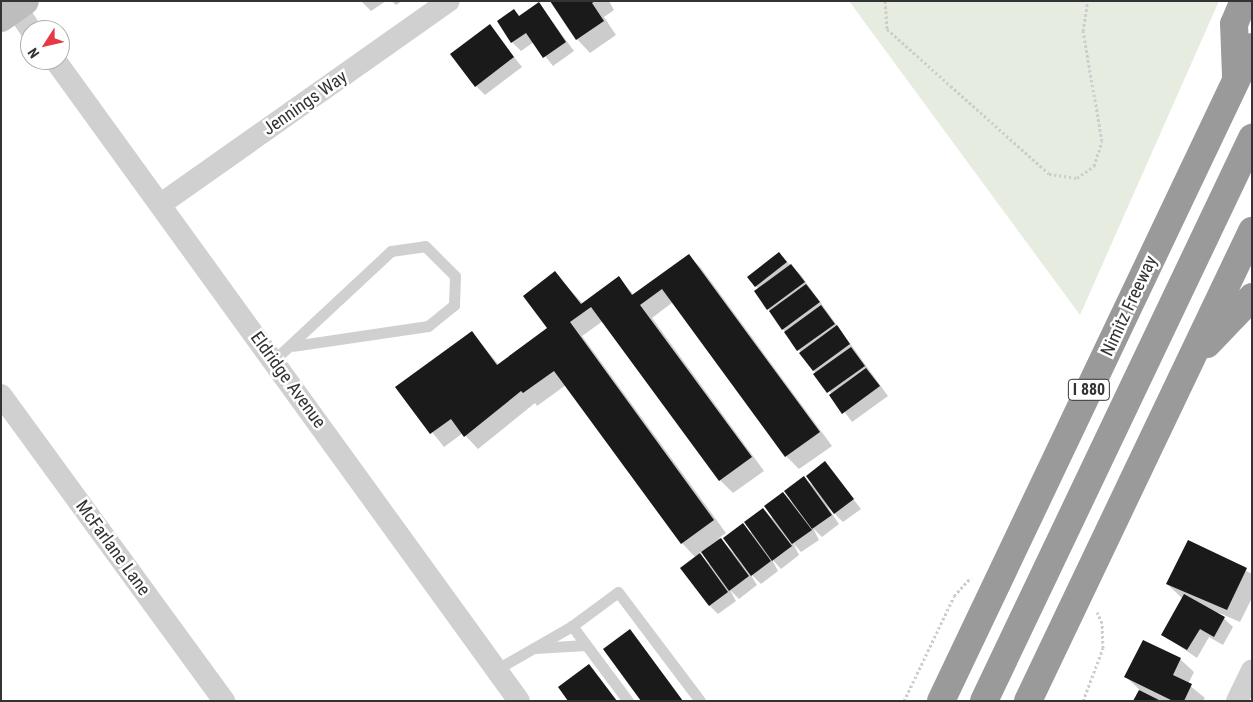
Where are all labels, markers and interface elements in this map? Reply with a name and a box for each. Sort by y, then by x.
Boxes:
north arrow [20,20,70,70]
text: N [25,45,43,61]
street label: Jennings Way [259,66,351,140]
street label: Nimitz Freeway [1096,252,1162,360]
street label: Eldridge Avenue [246,328,330,432]
road number: I 880 [1068,376,1110,404]
street label: McFarlane Lane [71,496,155,600]

